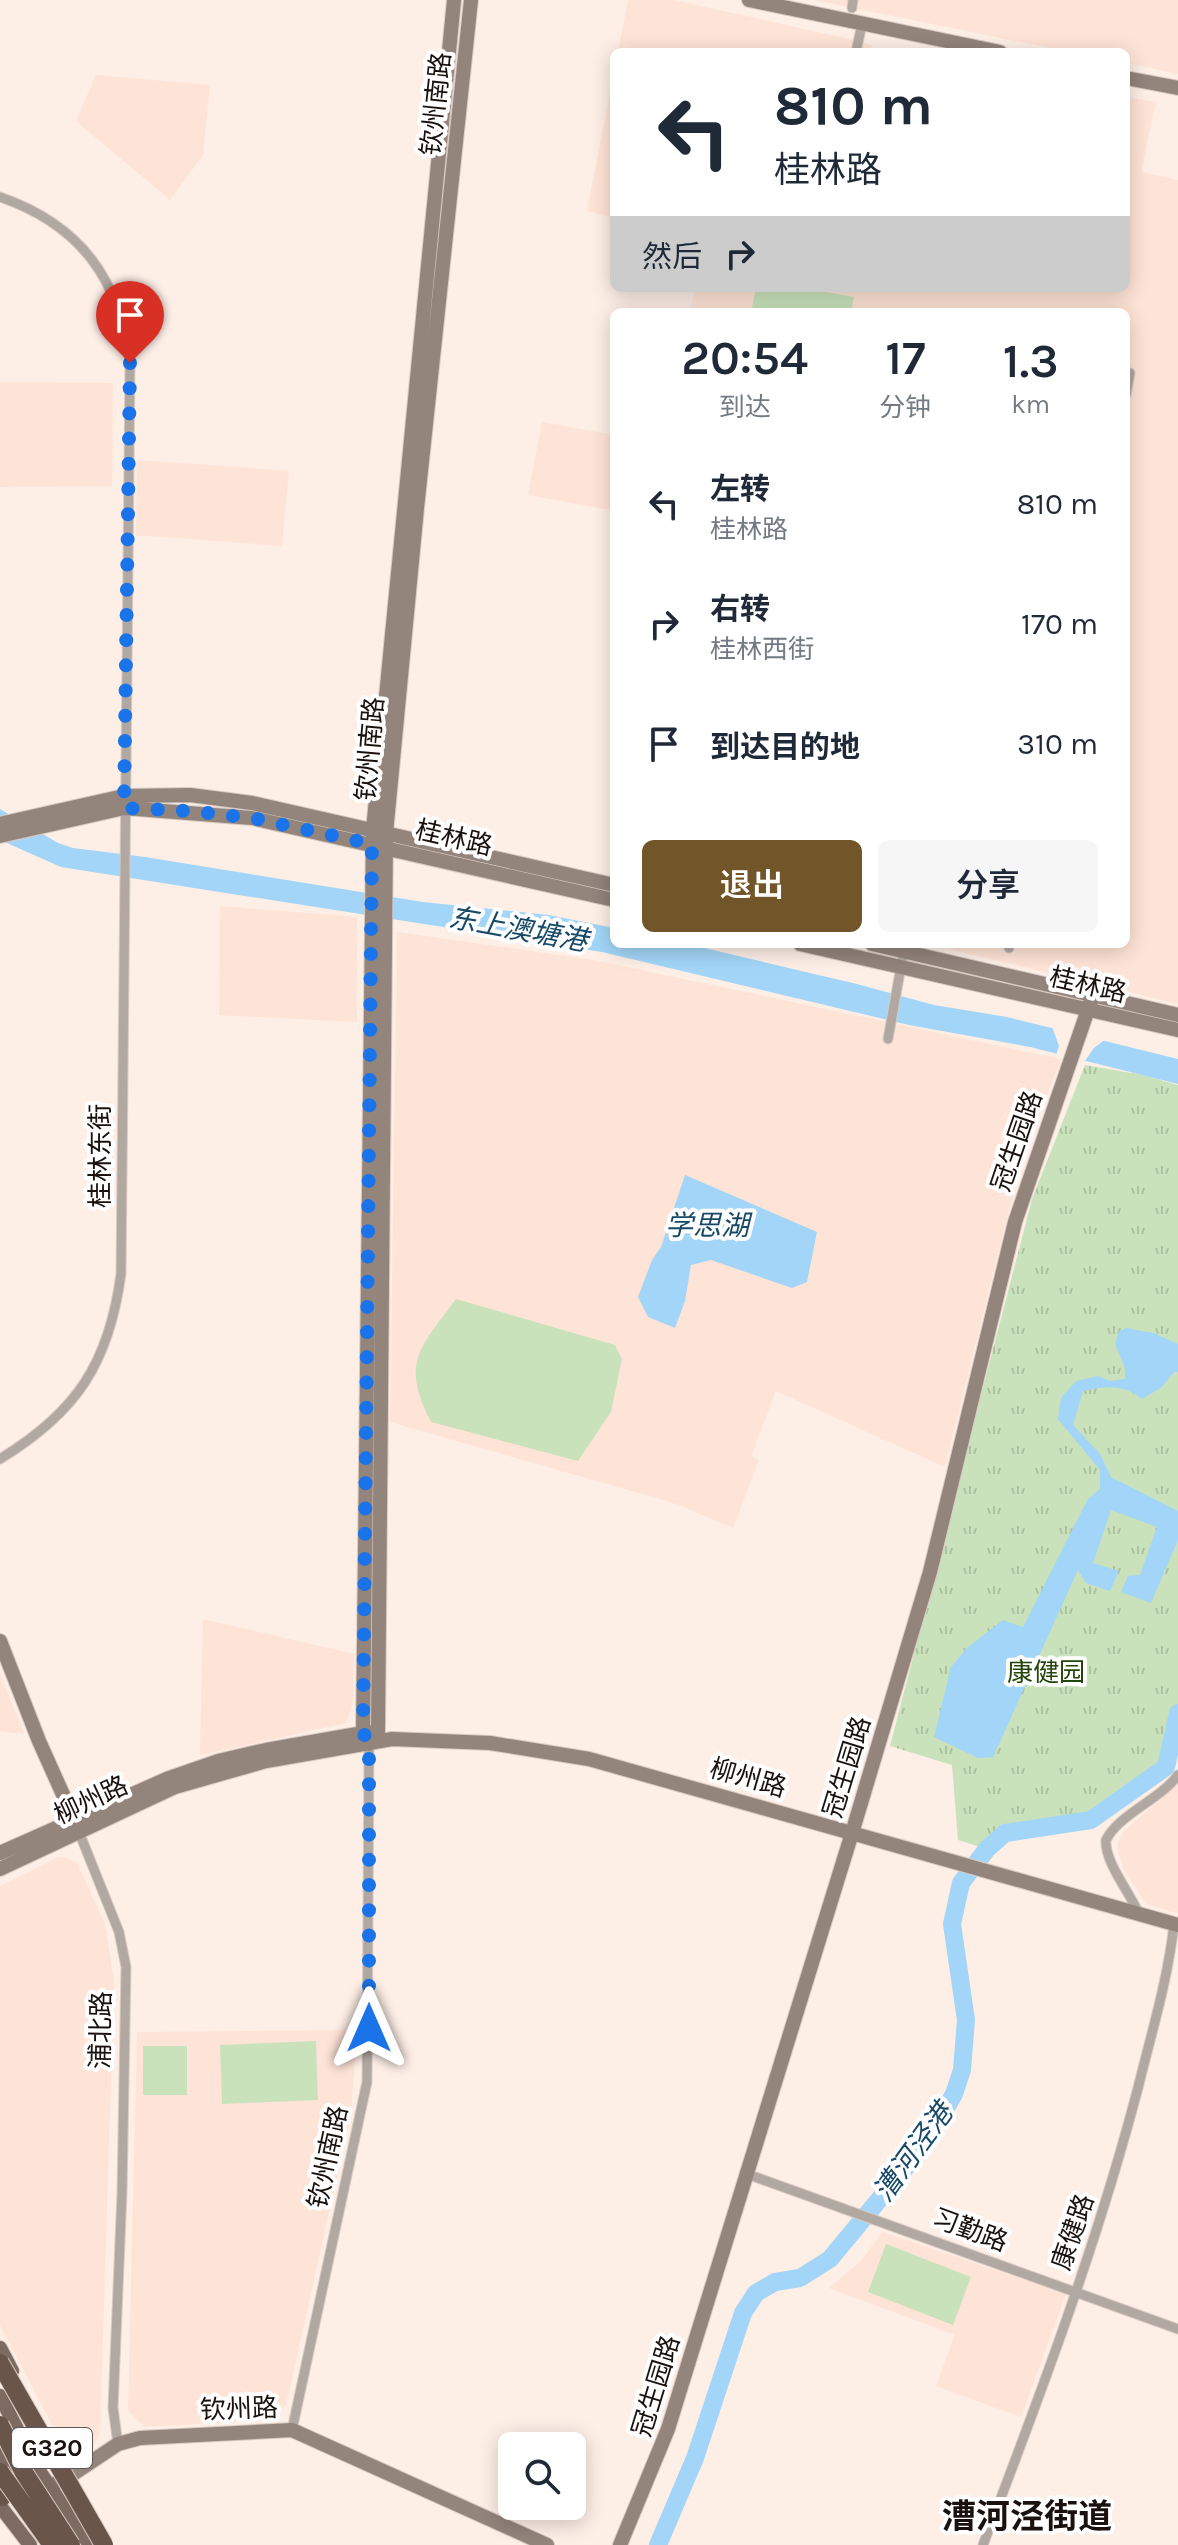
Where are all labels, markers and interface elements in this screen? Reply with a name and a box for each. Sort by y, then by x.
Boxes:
street label: 钦州南路 [415,51,457,157]
text: 810 m [774,73,933,138]
icon: left [642,80,746,184]
text: 桂林路 [774,149,882,191]
icon: right [718,232,762,276]
text: 然后 [642,239,702,275]
pin [96,281,164,363]
icon: arrive [108,293,152,337]
text: 20:54 [681,330,808,386]
text: 17 [885,330,926,386]
text: 1.3 [1003,333,1059,389]
text: km [1011,389,1050,420]
text: 到达 [719,392,771,423]
text: 分钟 [879,392,931,423]
text: 左转 [710,471,770,507]
icon: left [642,482,686,526]
text: 810 m [1017,486,1098,522]
text: 桂林路 [710,514,788,545]
text: 右转 [710,591,770,627]
icon: right [642,602,686,646]
text: 170 m [1021,606,1098,642]
text: 桂林西街 [710,634,814,665]
street label: 钦州南路 [350,696,390,802]
icon: arrive [642,722,686,766]
text: 310 m [1017,726,1098,762]
text: 到达目的地 [710,729,860,765]
street label: 桂林路 [413,814,495,862]
button: 退出 [642,840,862,932]
button: 分享 [878,840,1098,932]
water label: 东上澳塘港 [446,901,594,958]
street label: 桂林路 [1047,961,1129,1009]
street label: 冠生园路 [985,1087,1049,1195]
street label: 桂林东街 [85,1104,116,1208]
water label: 学思湖 [665,1209,753,1242]
park label: 康健园 [1007,1657,1085,1688]
street label: 冠生园路 [817,1713,877,1821]
street label: 柳州路 [706,1752,790,1804]
street label: 柳州路 [49,1769,133,1831]
position arrow [327,1986,411,2070]
street label: 浦北路 [85,1991,117,2069]
water label: 漕河泾港 [867,2094,962,2207]
street label: 钦州南路 [302,2103,354,2211]
street label: 康健路 [1046,2190,1100,2274]
street label: 习勤路 [928,2202,1012,2258]
street label: 冠生园路 [626,2332,686,2440]
street label: 钦州路 [199,2392,279,2426]
road number: G320 [12,2428,92,2468]
map controls [498,2432,586,2520]
button: search [498,2432,586,2520]
district label: 漕河泾街道 [942,2497,1112,2537]

